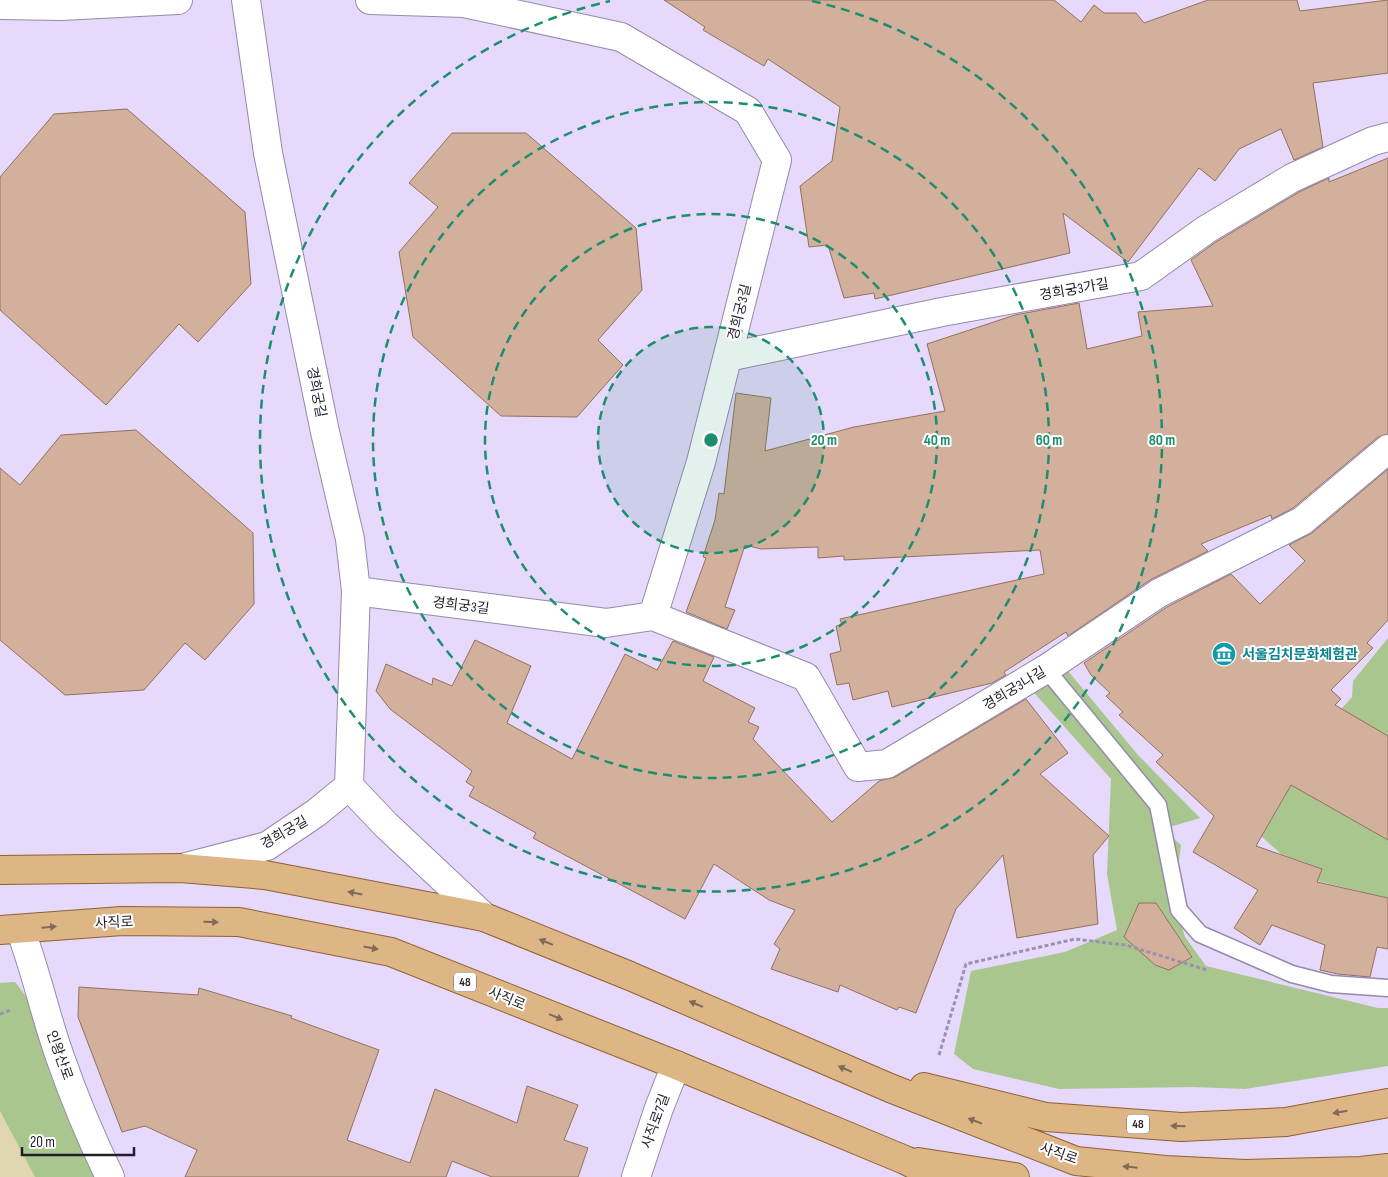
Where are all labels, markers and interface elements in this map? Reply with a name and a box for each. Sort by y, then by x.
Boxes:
street label: 경희궁3가길 [1038,275,1110,304]
street label: 경희궁3길 [724,282,755,342]
street label: 경희궁길 [303,365,330,419]
centre of rings [702,431,720,449]
text: 20 m [811,431,837,450]
text: 40 m [924,431,950,450]
text: 60 m [1036,431,1062,450]
text: 80 m [1149,431,1175,450]
street label: 경희궁3길 [431,594,490,617]
museum icon: 서울김치문화체험관 [1211,641,1237,667]
place label: 서울김치문화체험관 [1242,646,1358,663]
street label: 경희궁3나길 [980,663,1049,714]
street label: 경희궁길 [258,812,311,853]
one-way arrow [347,888,363,896]
street label: 사직로 [94,913,134,932]
one-way arrow [203,918,219,926]
one-way arrow [41,923,57,931]
one-way arrow [538,938,553,946]
one-way arrow [363,945,379,953]
road number: 48 [454,972,476,992]
street label: 사직로 [486,983,528,1014]
one-way arrow [689,1000,703,1008]
one-way arrow [548,1014,563,1022]
street label: 인왕산로 [43,1028,76,1082]
one-way arrow [838,1064,852,1072]
street label: 사직로7길 [638,1091,673,1151]
one-way arrow [1332,1108,1348,1116]
road number: 48 [1127,1114,1149,1134]
one-way arrow [968,1117,982,1125]
one-way arrow [1170,1122,1186,1130]
scale bar [22,1124,135,1156]
text: 20 m [30,1133,55,1152]
street label: 사직로 [1038,1139,1080,1168]
one-way arrow [1121,1162,1137,1170]

